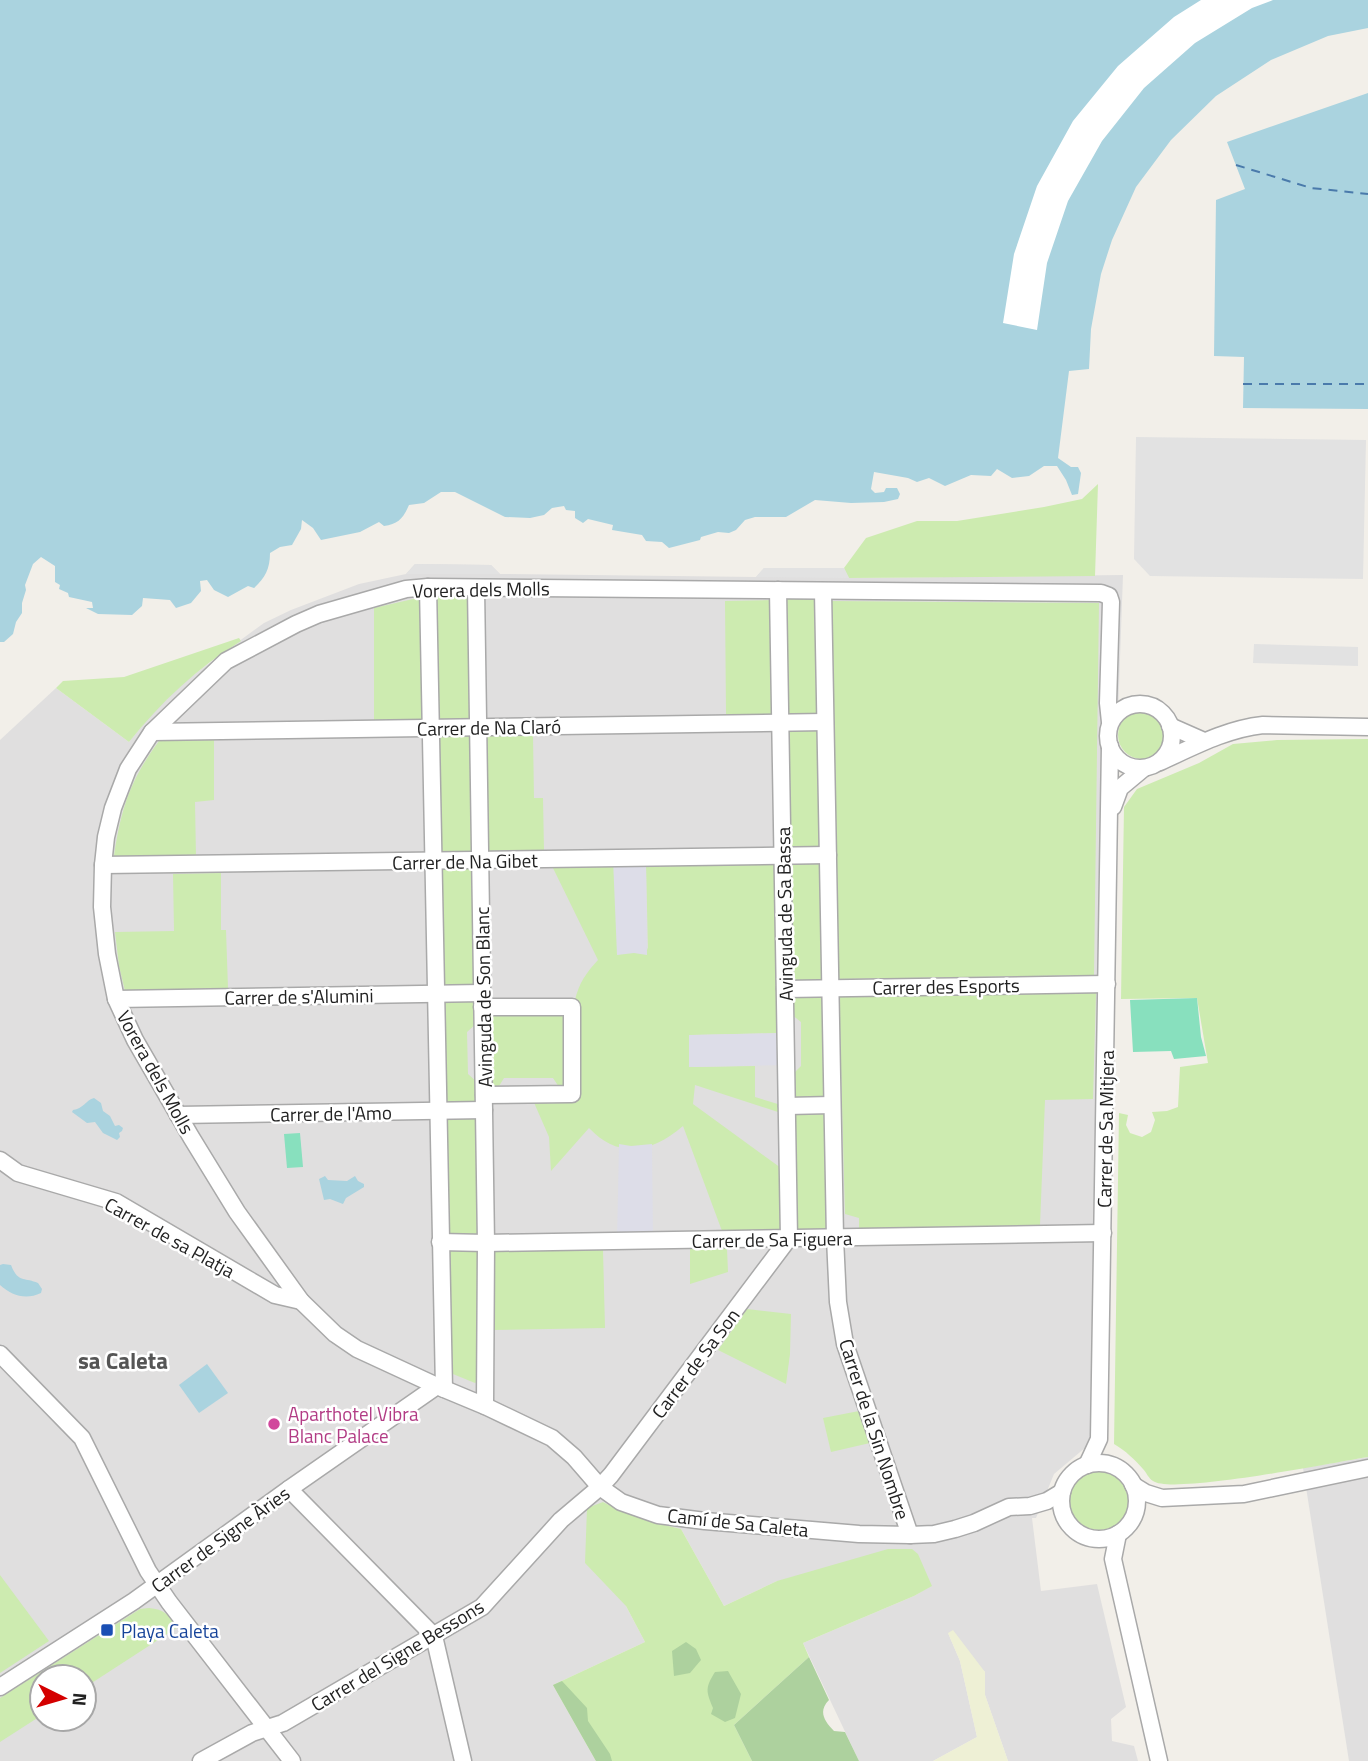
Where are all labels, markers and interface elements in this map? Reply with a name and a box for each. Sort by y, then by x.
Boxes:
street label: Vorera dels Molls [412,573,550,605]
street label: Carrer de Na Claró [417,711,561,743]
street label: Avinguda de Sa Bassa [768,826,800,1001]
street label: Carrer de Na Gibet [392,845,538,877]
street label: Avinguda de Son Blanc [467,906,499,1088]
street label: Carrer des Esports [872,970,1020,1002]
street label: Carrer de s'Alumini [224,980,374,1012]
street label: Vorera dels Molls [110,1005,202,1139]
street label: Carrer de Sa Mitjera [1089,1049,1121,1208]
street label: Carrer de l'Amo [270,1097,392,1129]
street label: Carrer de sa Platja [100,1189,241,1285]
street label: Carrer de Sa Figuera [691,1223,853,1255]
street label: Carrer de Sa Son [644,1302,746,1424]
street label: Carrer de la Sin Nombre [832,1335,918,1523]
district label: sa Caleta [78,1343,168,1378]
place label: Aparthotel Vibra Blanc Palace [288,1399,419,1450]
marker: Aparthotel Vibra Blanc Palace [266,1416,282,1432]
street label: Carrer de Signe Àries [144,1478,296,1599]
street label: Camí de Sa Caleta [666,1500,811,1544]
street label: Carrer del Signe Bessons [305,1592,489,1718]
place label: Playa Caleta [121,1616,219,1645]
marker: Playa Caleta [99,1622,115,1638]
north arrow [28,1663,98,1733]
text: N [65,1692,95,1707]

